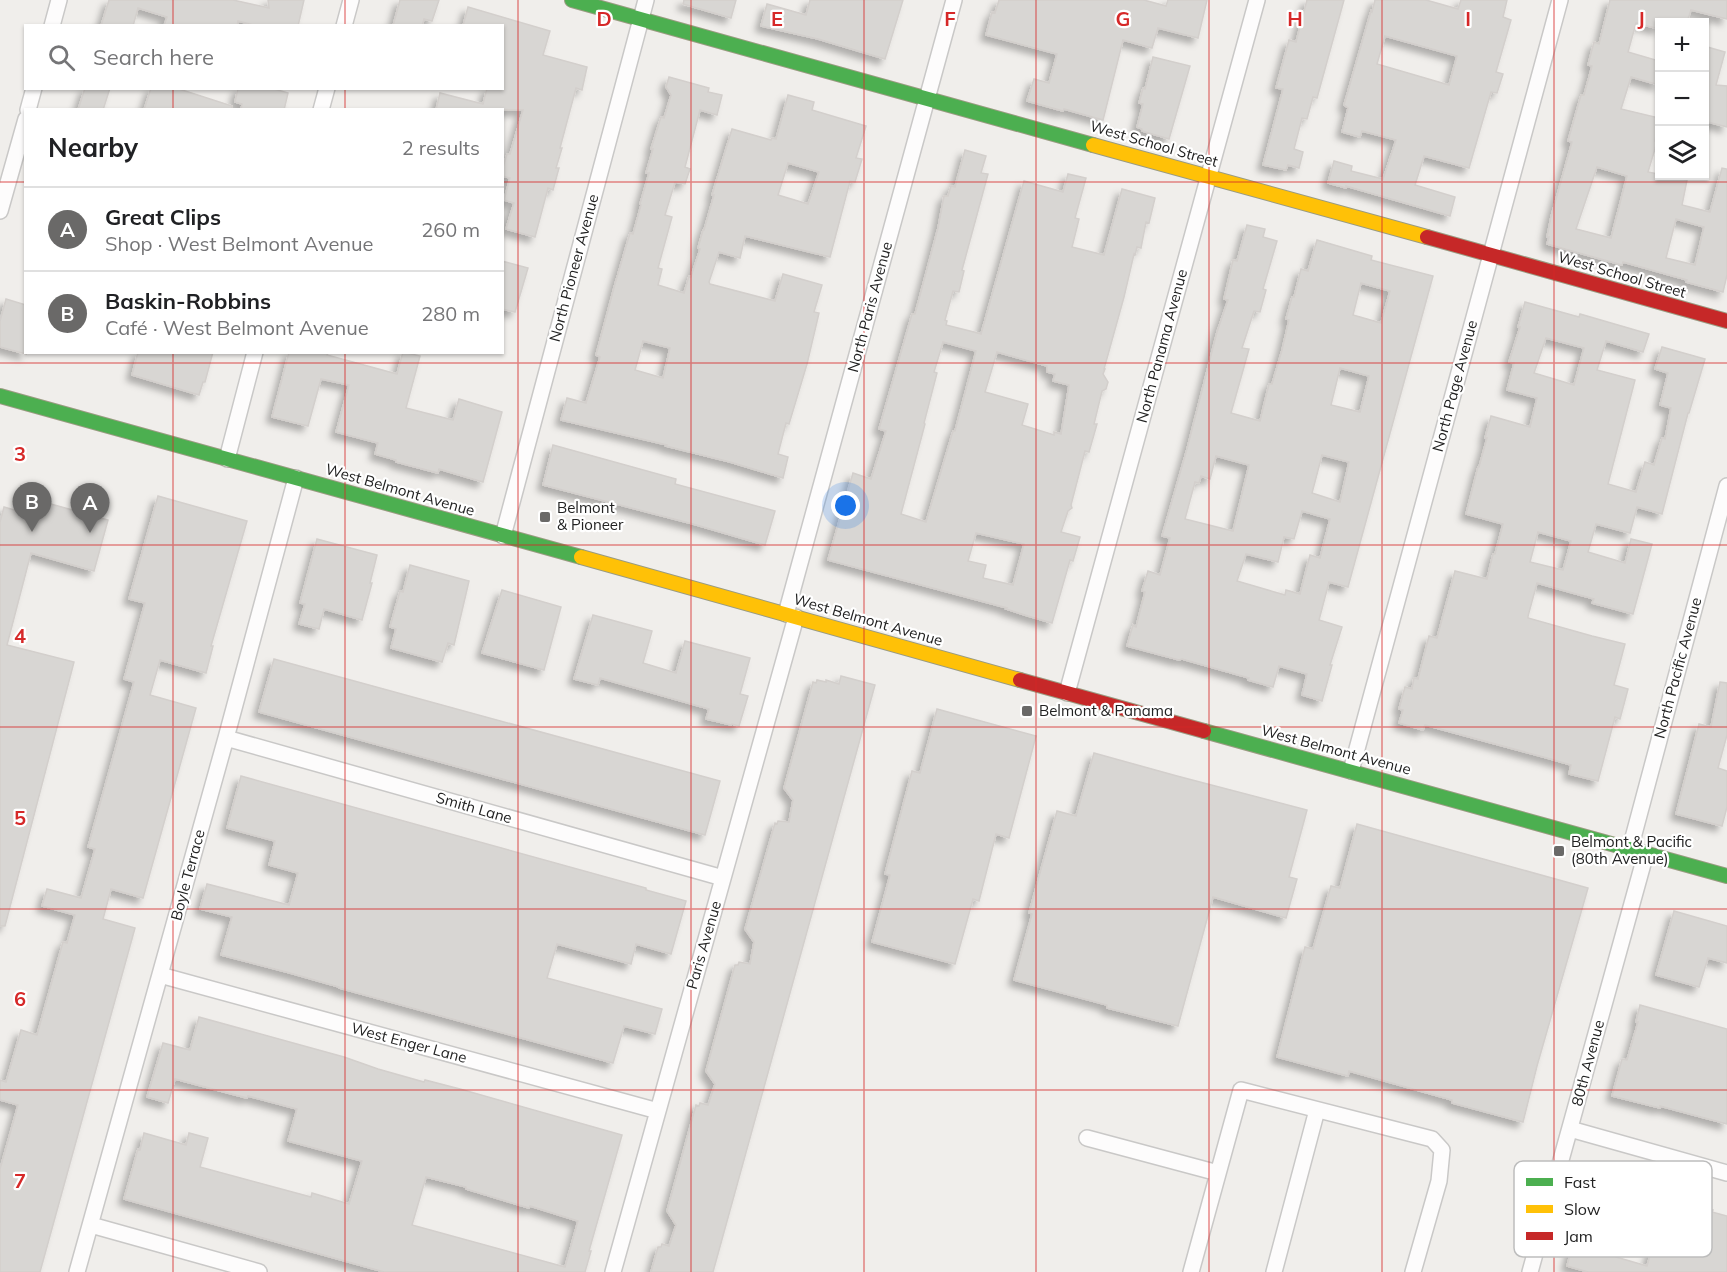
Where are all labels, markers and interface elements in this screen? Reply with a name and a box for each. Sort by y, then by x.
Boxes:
text: D [596,6,612,31]
text: E [771,6,783,31]
text: F [944,6,956,31]
text: G [1116,6,1130,31]
text: H [1287,6,1303,31]
text: I [1465,6,1471,31]
text: J [1637,6,1645,31]
map controls [1655,18,1709,180]
button: + [1655,18,1709,72]
search box [24,24,504,90]
icon: search [45,41,78,74]
text: Search here [93,43,214,71]
button: − [1655,72,1709,126]
street label: West School Street [1088,116,1220,171]
button: layers [1655,126,1709,180]
text: Nearby [48,131,138,164]
text: 2 results [402,135,480,160]
street label: North Pioneer Avenue [545,192,602,344]
text: Great Clips [105,203,221,231]
text: A [60,217,75,242]
text: 260 m [421,217,480,242]
text: Shop · West Belmont Avenue [105,231,373,256]
street label: North Paris Avenue [843,239,896,374]
street label: West School Street [1556,247,1688,302]
street label: North Panama Avenue [1132,267,1191,425]
text: Baskin-Robbins [105,287,271,315]
text: B [61,301,74,326]
text: 280 m [421,301,480,326]
text: Café · West Belmont Avenue [105,315,369,340]
street label: North Page Avenue [1428,318,1481,454]
text: 3 [14,441,26,466]
street label: West Belmont Avenue [323,459,477,520]
pin: B [12,482,51,532]
pin: A [70,484,110,533]
your location [831,491,860,520]
place label: Belmont & Pioneer [557,498,624,534]
marker: Belmont & Pioneer [538,510,552,524]
street label: West Belmont Avenue [791,589,945,650]
street label: North Pacific Avenue [1650,595,1705,740]
text: 4 [14,623,26,648]
place label: Belmont & Panama [1039,701,1173,720]
marker: Belmont & Panama [1020,704,1034,718]
street label: West Belmont Avenue [1259,720,1413,779]
street label: Smith Lane [434,788,514,827]
text: 5 [14,805,26,830]
street label: Boyle Terrace [166,827,209,923]
place label: Belmont & Pacific (80th Avenue) [1571,832,1692,868]
marker: Belmont & Pacific (80th Avenue) [1552,844,1566,858]
street label: Paris Avenue [682,898,725,991]
text: 6 [14,986,26,1011]
street label: West Enger Lane [349,1018,469,1067]
street label: 80th Avenue [1567,1018,1608,1108]
legend [1514,1161,1712,1257]
text: 7 [14,1168,26,1193]
text: Fast [1564,1172,1596,1192]
text: Slow [1564,1199,1601,1219]
text: Jam [1564,1226,1593,1246]

